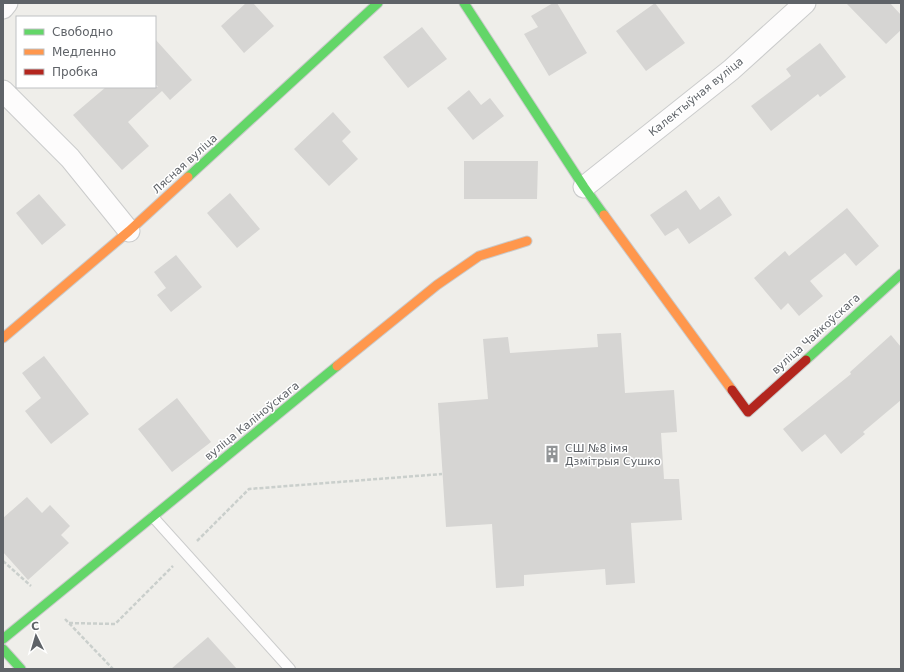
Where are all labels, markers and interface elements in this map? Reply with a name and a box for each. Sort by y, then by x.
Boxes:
legend [16,16,156,88]
text: Свободно [52,25,113,39]
text: Медленно [52,45,116,59]
street label: Калектыўная вуліца [646,55,746,139]
text: Пробка [52,65,98,79]
street label: Лясная вуліца [150,132,220,196]
street label: вуліца Чайкоўскага [769,291,863,377]
street label: вуліца Каліноўскага [202,379,302,463]
place label: СШ №8 імя Дзмітрыя Сушко [565,442,661,468]
building icon: СШ №8 імя Дзмітрыя Сушко [542,444,562,464]
north arrow [16,616,56,656]
text: С [31,620,40,633]

